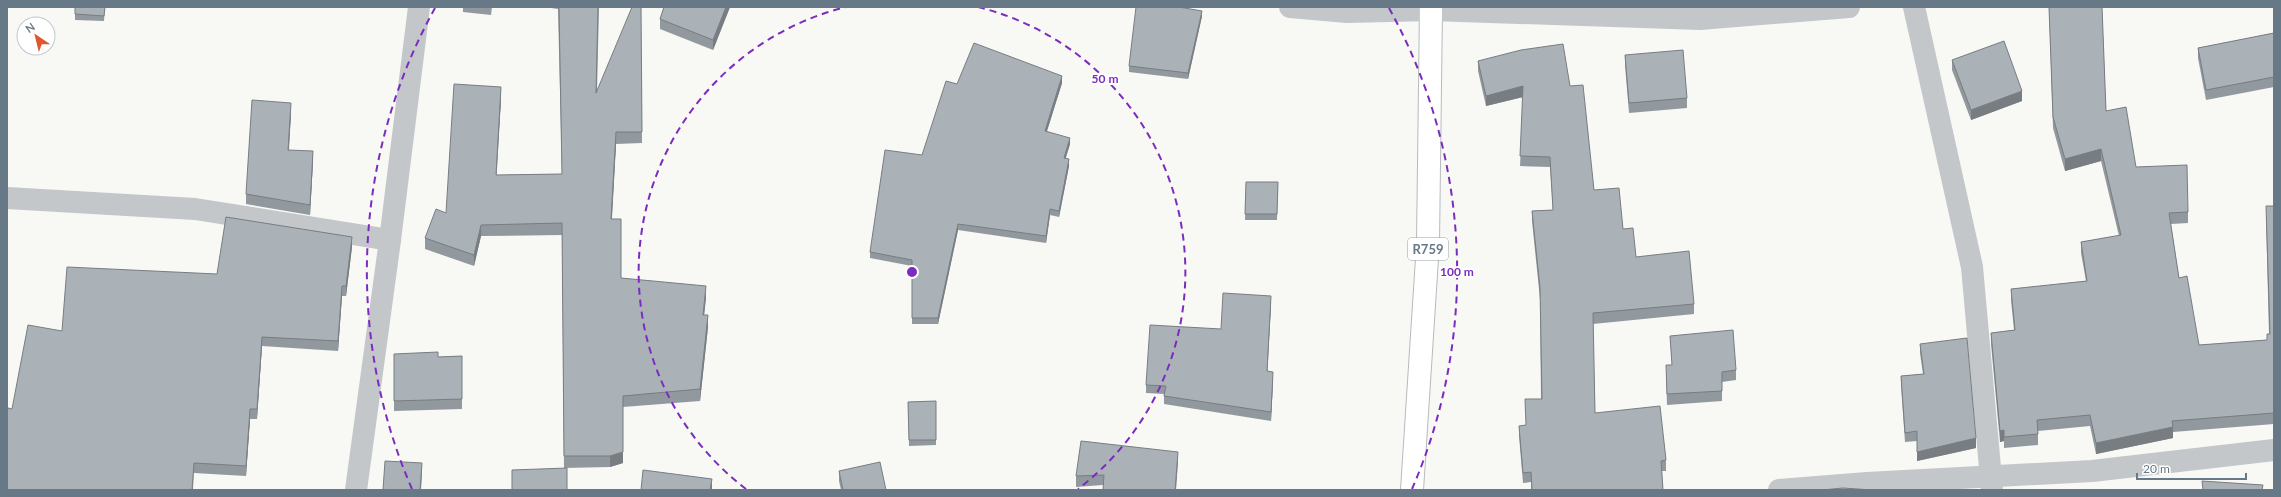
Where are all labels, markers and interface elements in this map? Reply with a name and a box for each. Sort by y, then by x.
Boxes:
north arrow [16,16,56,56]
text: N [23,20,37,35]
text: 50 m [1092,71,1118,86]
road number: R759 [1408,238,1448,260]
text: 100 m [1440,264,1474,279]
centre of rings [905,265,919,279]
scale bar [2137,455,2246,481]
text: 20 m [2143,461,2170,476]

